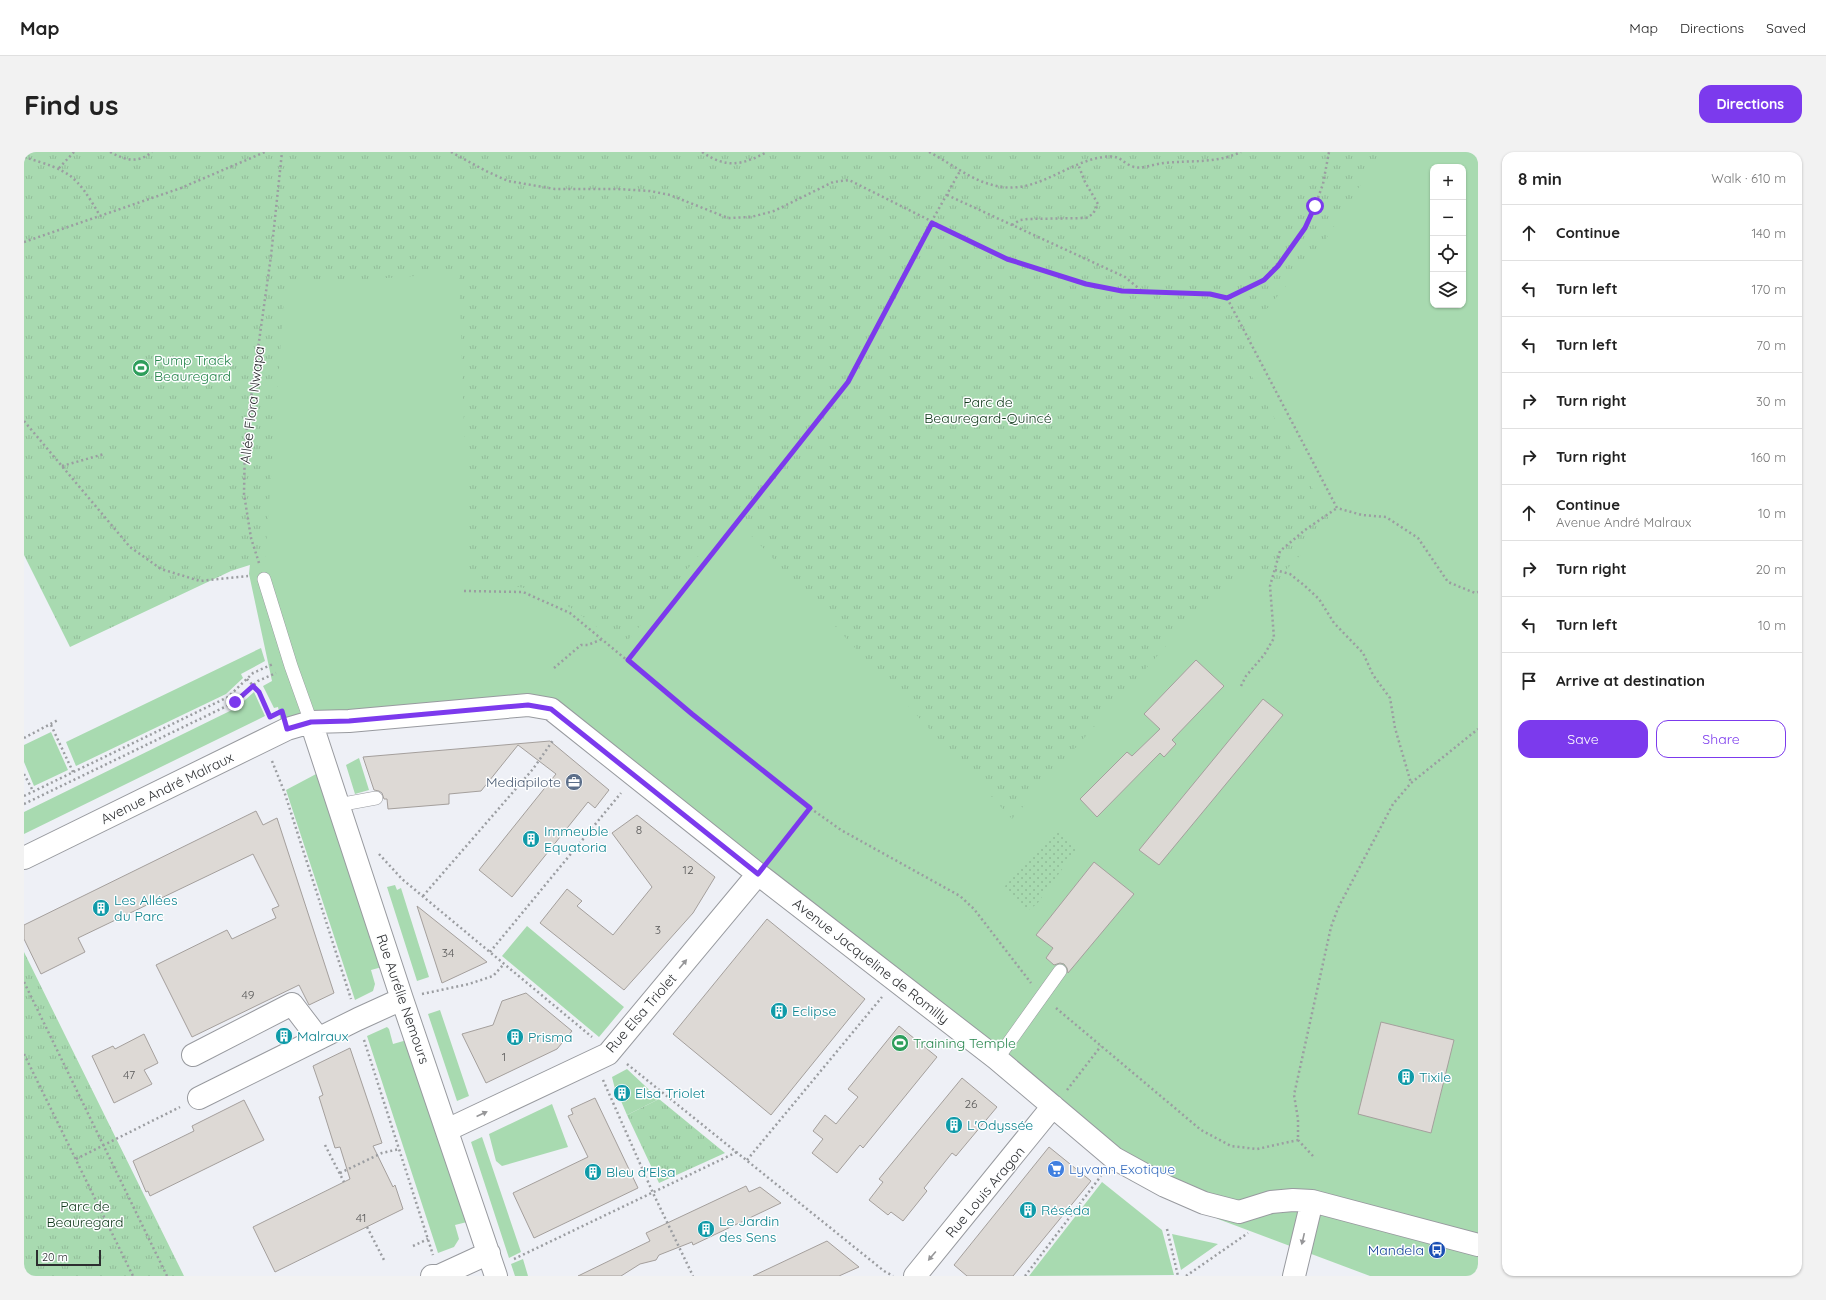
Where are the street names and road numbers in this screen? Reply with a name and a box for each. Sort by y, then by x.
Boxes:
street label: Allée Flora Nwapa [236,345,268,465]
street label: Avenue André Malraux [98,748,237,828]
street label: Avenue Jacqueline de Romilly [789,894,953,1028]
street label: Rue Aurélie Nemours [372,932,434,1066]
street label: Rue Elsa Triolet [602,969,681,1056]
street label: Rue Louis Aragon [941,1143,1029,1241]

